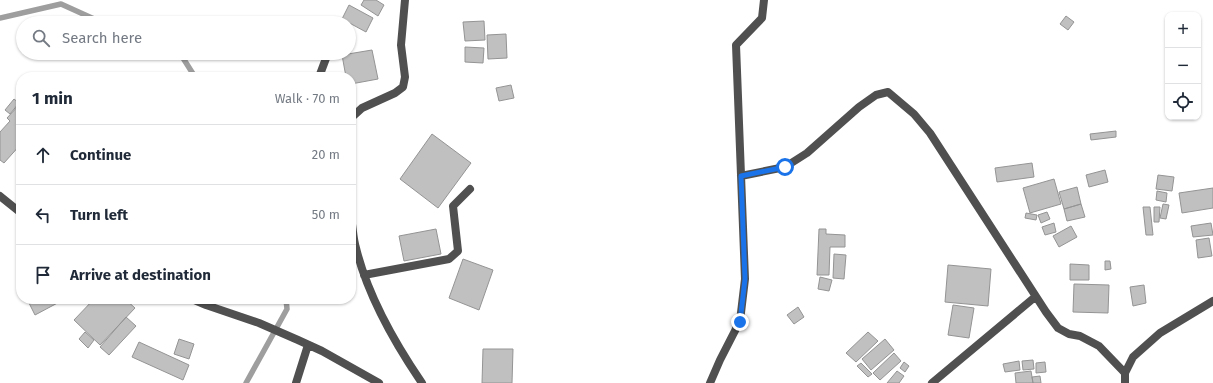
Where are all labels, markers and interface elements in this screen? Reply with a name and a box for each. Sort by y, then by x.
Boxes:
map controls [1165,12,1201,120]
button: + [1165,12,1201,48]
search box [16,16,356,60]
icon: search [30,27,52,49]
text: Search here [62,29,142,47]
button: − [1165,48,1201,84]
button: locate [1165,84,1201,120]
text: 1 min [32,88,73,109]
text: Walk · 70 m [275,91,340,106]
icon: ahead [32,144,54,166]
text: Continue [70,146,131,164]
text: 20 m [312,147,340,162]
route start [776,158,794,176]
icon: left [32,204,54,226]
text: Turn left [70,206,128,224]
text: 50 m [312,207,340,222]
icon: arrive [32,264,54,286]
text: Arrive at destination [70,266,211,284]
route end [731,313,749,331]

